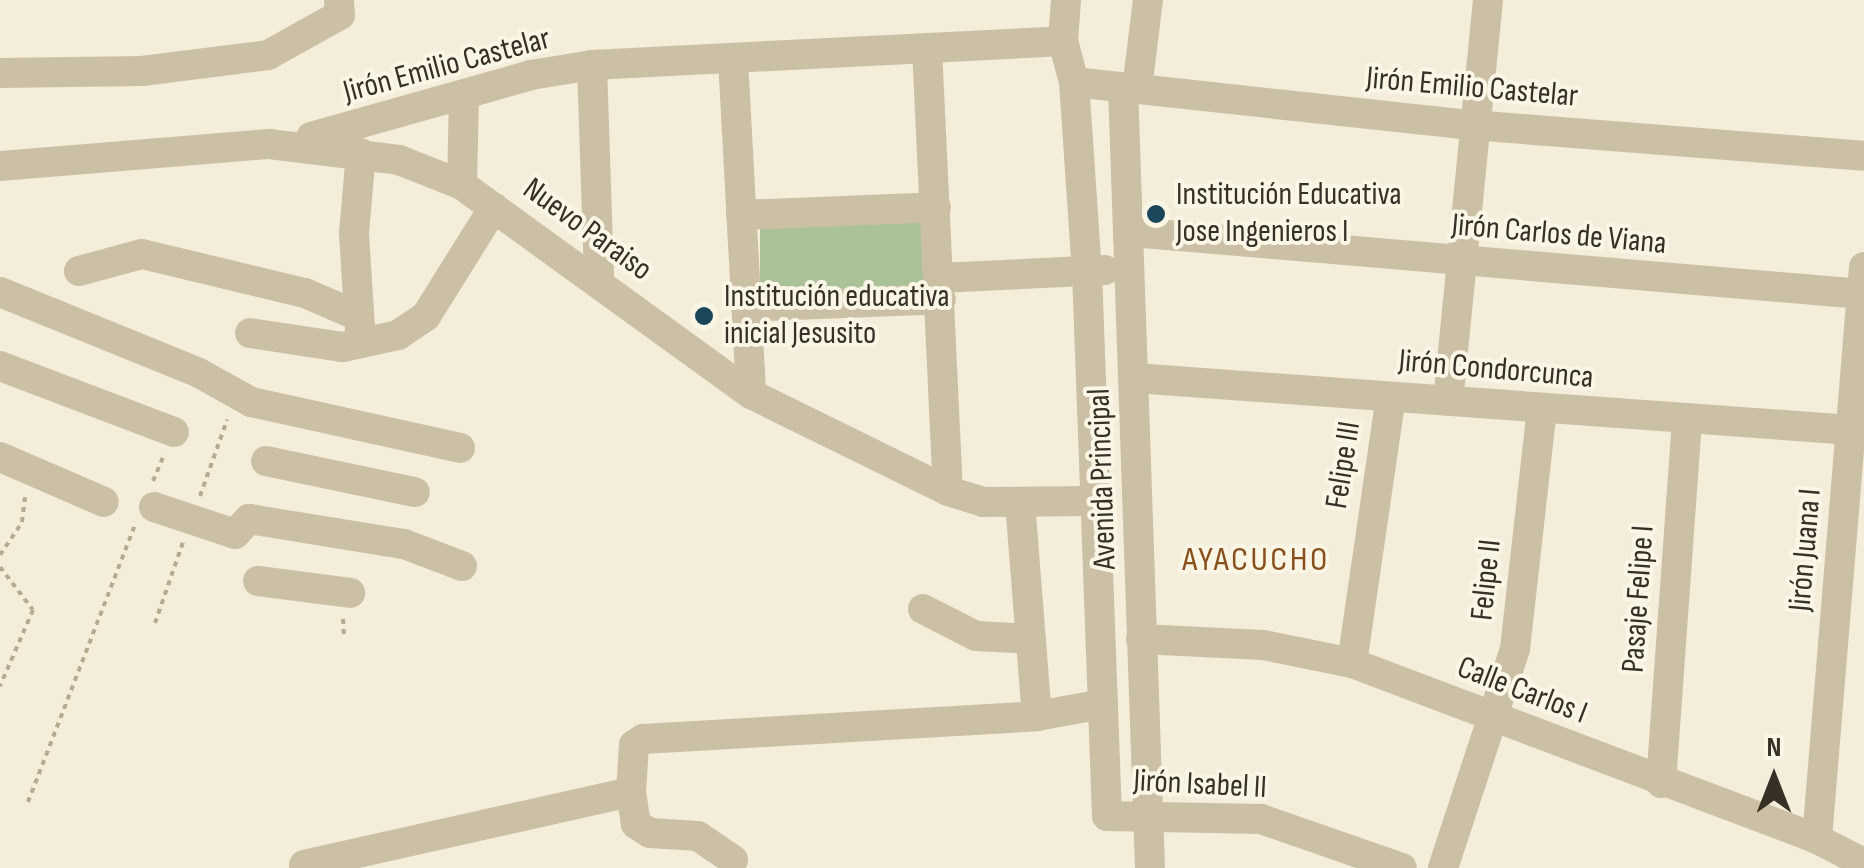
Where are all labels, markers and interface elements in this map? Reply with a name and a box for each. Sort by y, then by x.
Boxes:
street label: Jirón Emilio Castelar [339,20,555,112]
street label: Jirón Emilio Castelar [1364,60,1580,116]
street label: Nuevo Paraiso [515,170,659,290]
place label: Institución Educativa Jose Ingenieros I [1176,177,1402,252]
marker: Institución Educativa Jose Ingenieros I [1145,203,1167,225]
street label: Jirón Carlos de Viana [1450,206,1668,264]
place label: Institución educativa inicial Jesusito [724,279,950,354]
marker: Institución educativa inicial Jesusito [693,305,715,327]
street label: Jirón Condorcunca [1397,342,1595,398]
street label: Avenida Principal [1081,388,1125,570]
street label: Felipe III [1318,419,1370,511]
street label: Jirón Juana I [1782,487,1830,613]
street label: Pasaje Felipe I [1615,524,1663,674]
street label: Felipe II [1464,538,1510,622]
district label: AYACUCHO [1182,539,1330,581]
street label: Calle Carlos I [1452,649,1592,733]
north arrow [1724,728,1824,828]
text: N [1767,731,1781,764]
street label: Jirón Isabel II [1132,762,1268,808]

